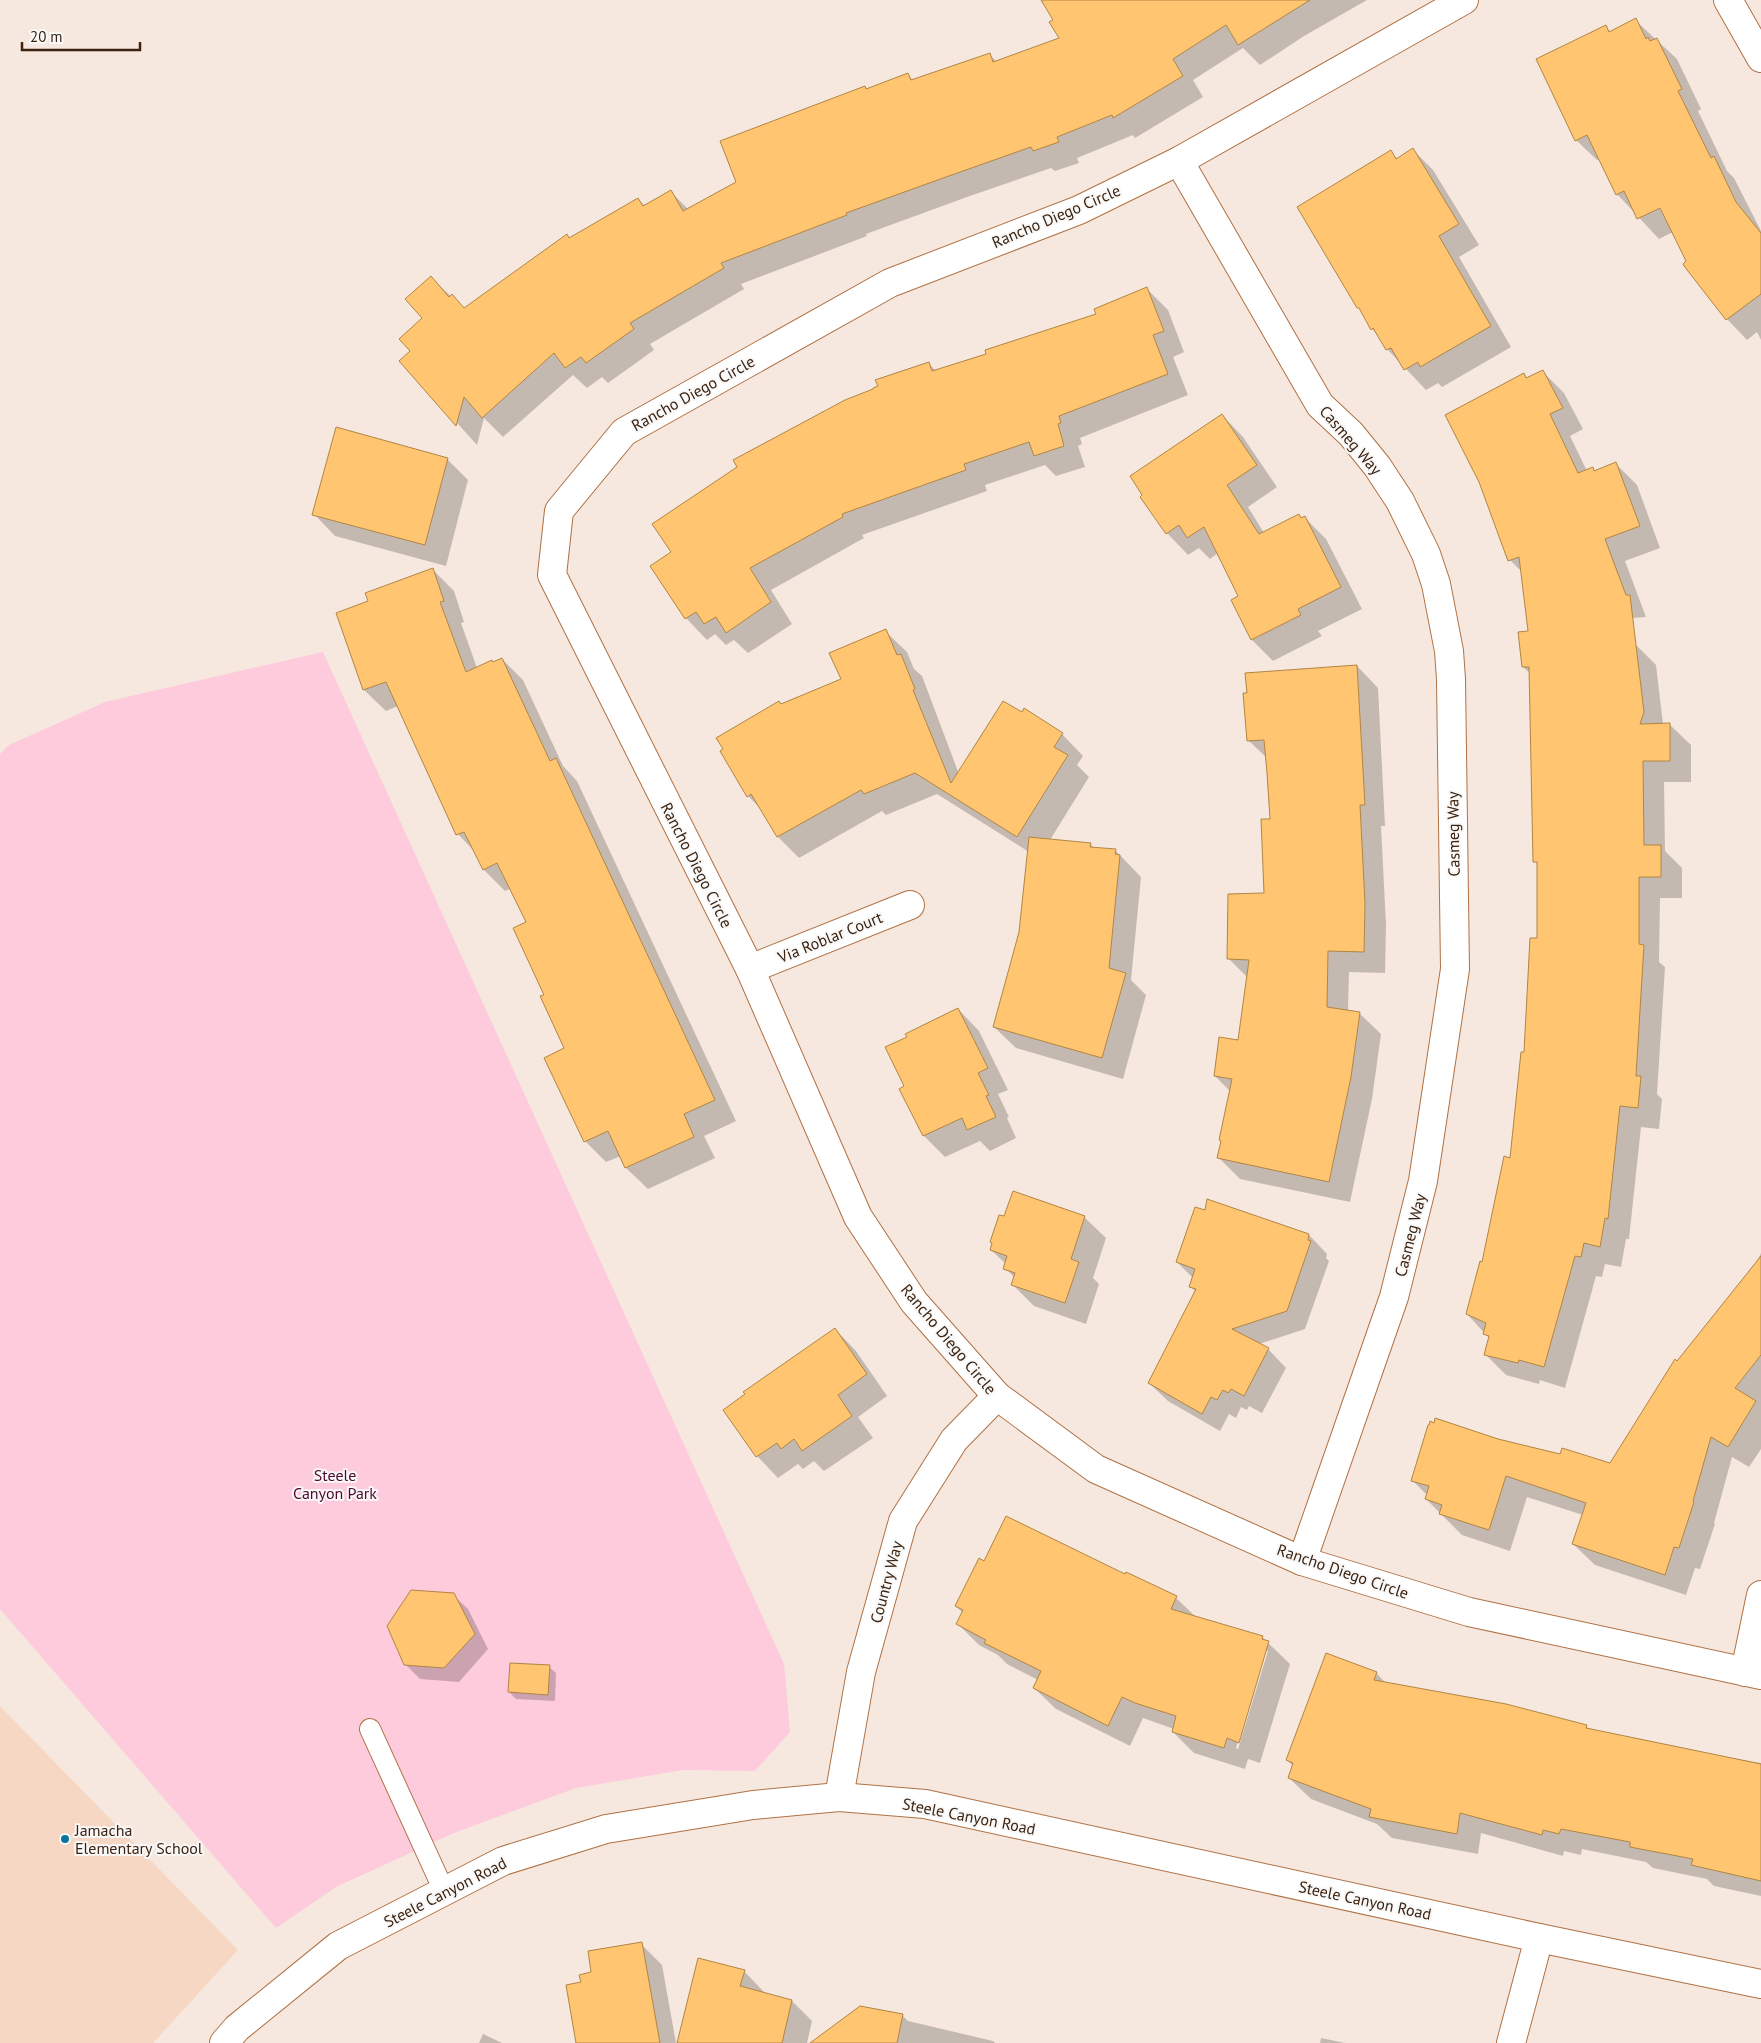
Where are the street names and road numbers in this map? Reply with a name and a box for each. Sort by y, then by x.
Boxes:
street label: Rancho Diego Circle [989,180,1123,252]
street label: Rancho Diego Circle [628,351,758,435]
street label: Casmeg Way [1316,401,1387,479]
street label: Casmeg Way [1442,791,1464,877]
street label: Rancho Diego Circle [657,799,737,931]
street label: Via Roblar Court [774,907,886,967]
street label: Casmeg Way [1390,1191,1430,1279]
street label: Rancho Diego Circle [897,1280,1001,1398]
street label: Country Way [865,1538,907,1625]
street label: Rancho Diego Circle [1275,1539,1411,1603]
street label: Steele Canyon Road [901,1793,1037,1839]
street label: Steele Canyon Road [380,1852,510,1932]
street label: Steele Canyon Road [1297,1876,1433,1924]

